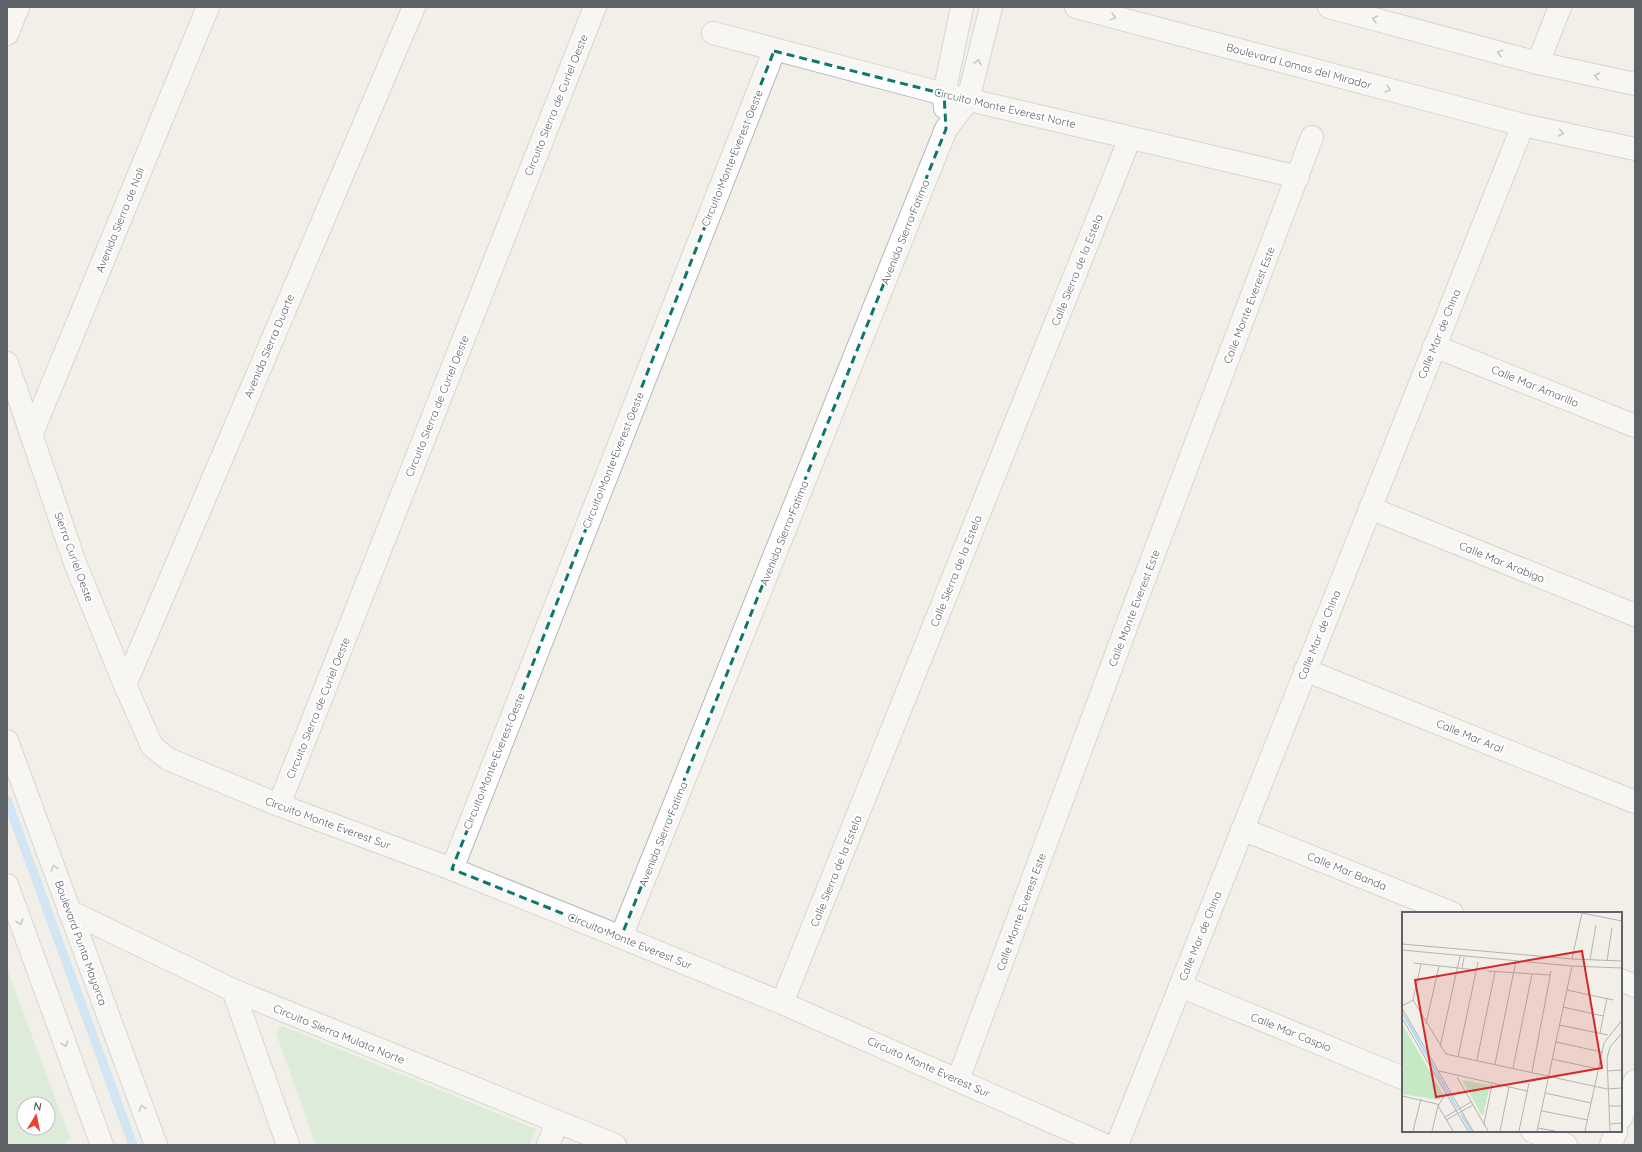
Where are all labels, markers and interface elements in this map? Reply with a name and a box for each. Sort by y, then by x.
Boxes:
one-way arrow [1110,12,1117,20]
one-way arrow [1372,16,1378,24]
street label: Circuito Sierra de Curiel Oeste [521,32,591,178]
street label: Boulevard Lomas del Mirador [1225,40,1374,92]
one-way arrow [1497,49,1504,58]
one-way arrow [973,59,981,65]
one-way arrow [1594,72,1600,80]
street label: Circuito Monte Everest Norte [933,85,1077,131]
one-way arrow [1385,85,1391,93]
street label: Circuito Monte Everest Oeste [698,88,766,228]
one-way arrow [1558,129,1564,137]
street label: Avenida Sierra de Nali [93,165,147,275]
street label: Avenida Sierra Fatima [878,177,932,287]
street label: Calle Sierra de la Estela [1048,212,1106,328]
street label: Calle Monte Everest Este [1220,244,1278,366]
street label: Calle Mar de China [1415,287,1463,381]
street label: Avenida Sierra Duarte [241,292,297,400]
street label: Circuito Sierra de Curiel Oeste [402,333,472,479]
street label: Calle Mar Amarillo [1489,362,1581,410]
street label: Circuito Monte Everest Oeste [579,390,647,530]
street label: Avenida Sierra Fatima [757,478,811,588]
street label: Sierra Curiel Oeste [51,510,97,604]
street label: Calle Sierra de la Estela [927,513,985,629]
street label: Calle Mar Arabigo [1457,538,1547,586]
street label: Calle Monte Everest Este [1105,547,1163,669]
street label: Calle Mar de China [1295,588,1343,682]
street label: Circuito Sierra de Curiel Oeste [283,635,353,781]
street label: Circuito Monte Everest Oeste [460,691,528,831]
street label: Calle Mar Aral [1434,716,1506,756]
street label: Avenida Sierra Fatima [636,779,690,889]
street label: Circuito Monte Everest Sur [263,794,394,853]
street label: Calle Sierra de la Estela [807,813,865,929]
street label: Calle Mar Banda [1305,849,1389,893]
street label: Calle Monte Everest Este [993,851,1049,973]
one-way arrow [50,865,58,872]
street label: Boulevard Punta Mayorca [52,878,110,1008]
street label: Calle Mar de China [1176,889,1224,983]
street label: Circuito Monte Everest Sur [566,910,695,973]
inset map [1402,912,1622,1132]
one-way arrow [16,918,24,925]
street label: Circuito Sierra Mulata Norte [271,1001,407,1067]
street label: Calle Mar Caspio [1249,1009,1334,1055]
street label: Circuito Monte Everest Sur [865,1034,993,1101]
one-way arrow [60,1040,69,1047]
north arrow [16,1096,56,1136]
text: N [33,1099,43,1114]
one-way arrow [139,1105,147,1112]

